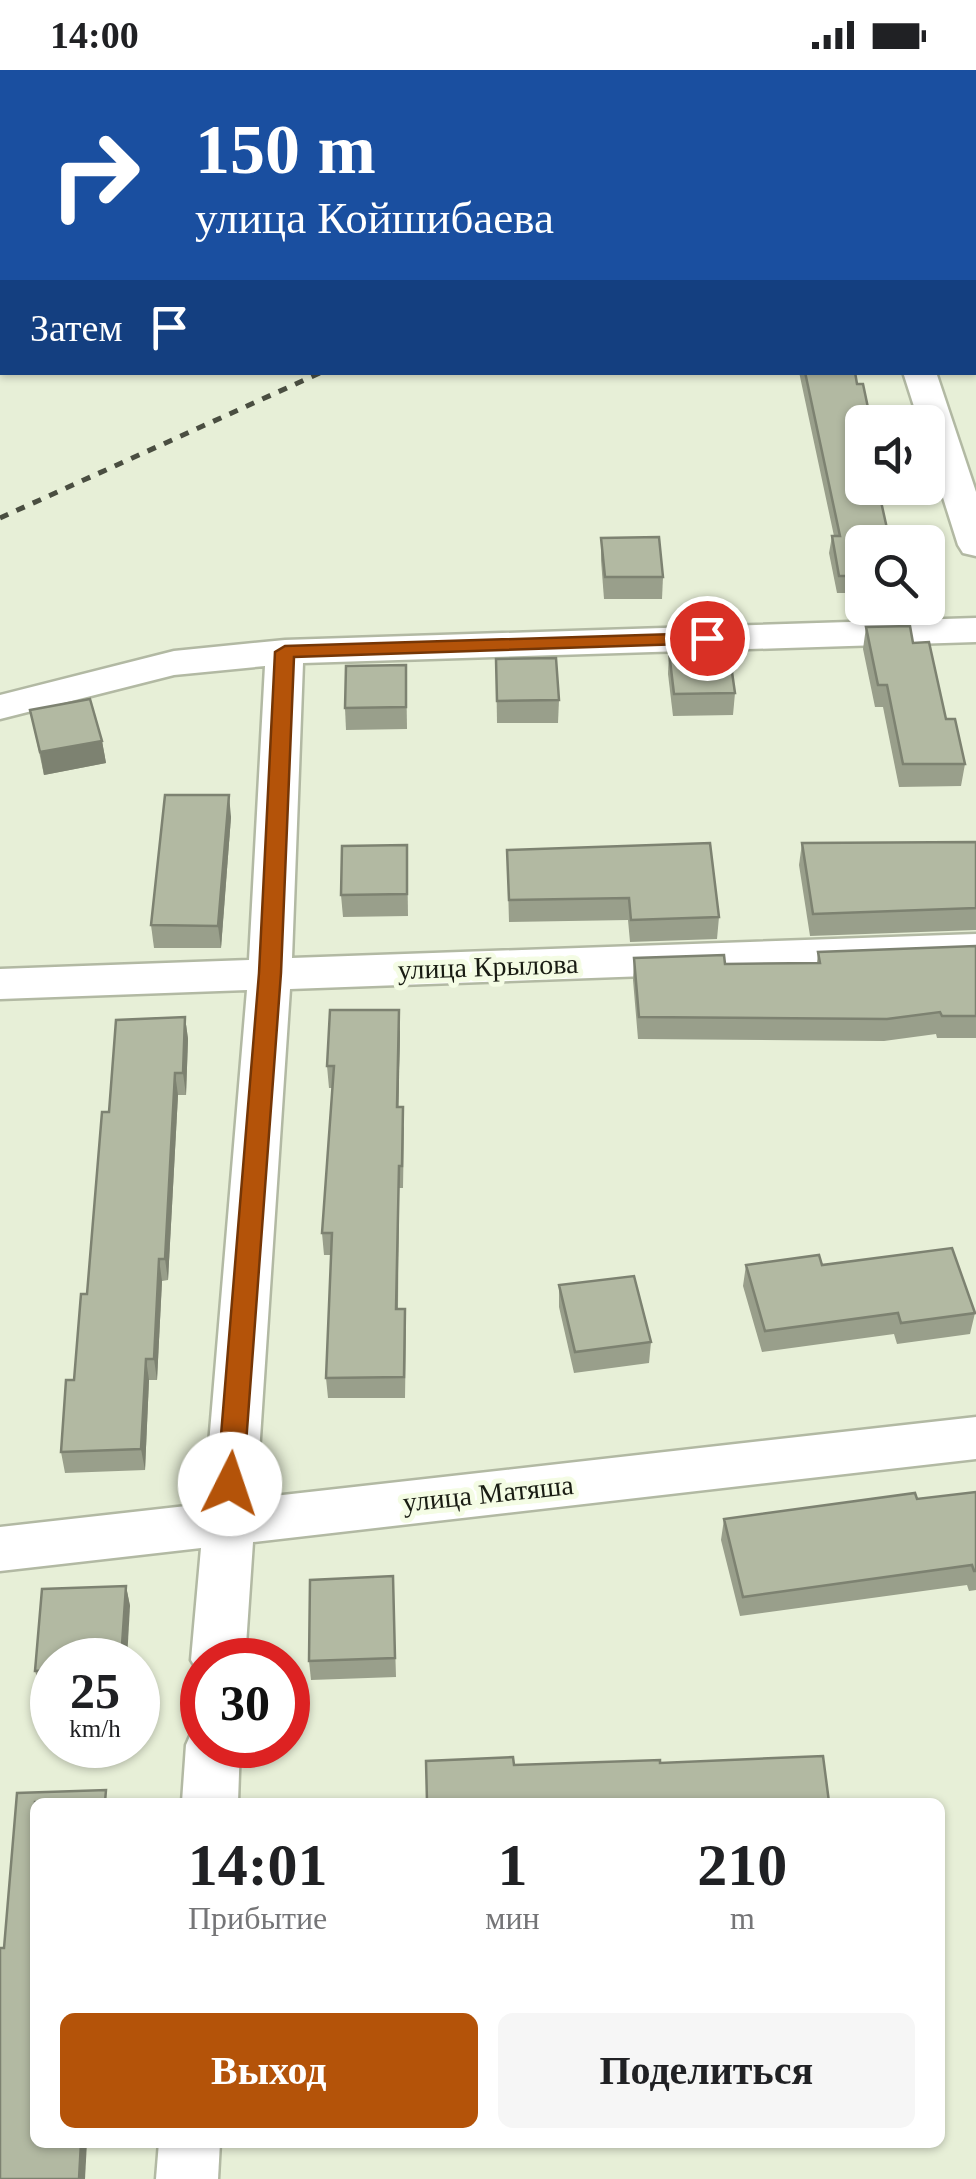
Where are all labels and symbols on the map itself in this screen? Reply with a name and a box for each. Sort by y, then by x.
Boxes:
pin [665,596,750,681]
street label: улица Крылова [397,948,580,985]
position arrow [178,1432,282,1536]
street label: улица Матяша [401,1469,576,1518]
speed limit sign: 30 [180,1638,310,1768]

